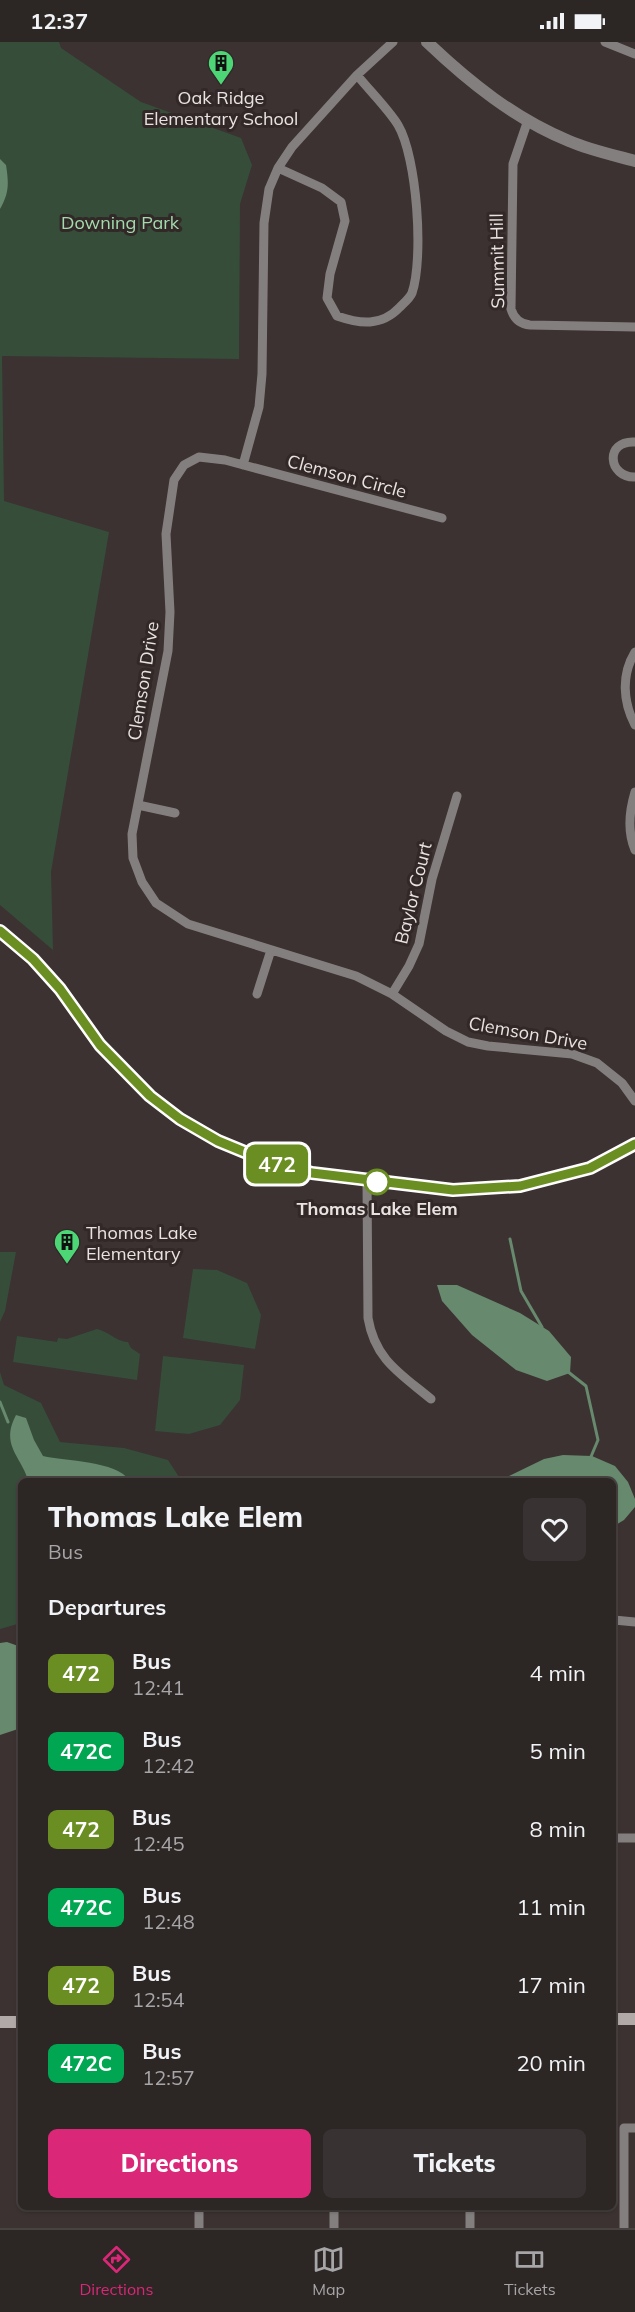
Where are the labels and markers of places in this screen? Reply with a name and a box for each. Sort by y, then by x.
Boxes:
building icon: Oak Ridge Elementary School [206,48,236,86]
place label: Oak Ridge Elementary School [144,86,298,130]
marker: Thomas Lake Elem [364,1169,390,1195]
place label: Thomas Lake Elem [296,1197,458,1220]
place label: Thomas Lake Elementary [86,1221,197,1265]
building icon: Thomas Lake Elementary [52,1227,82,1265]

